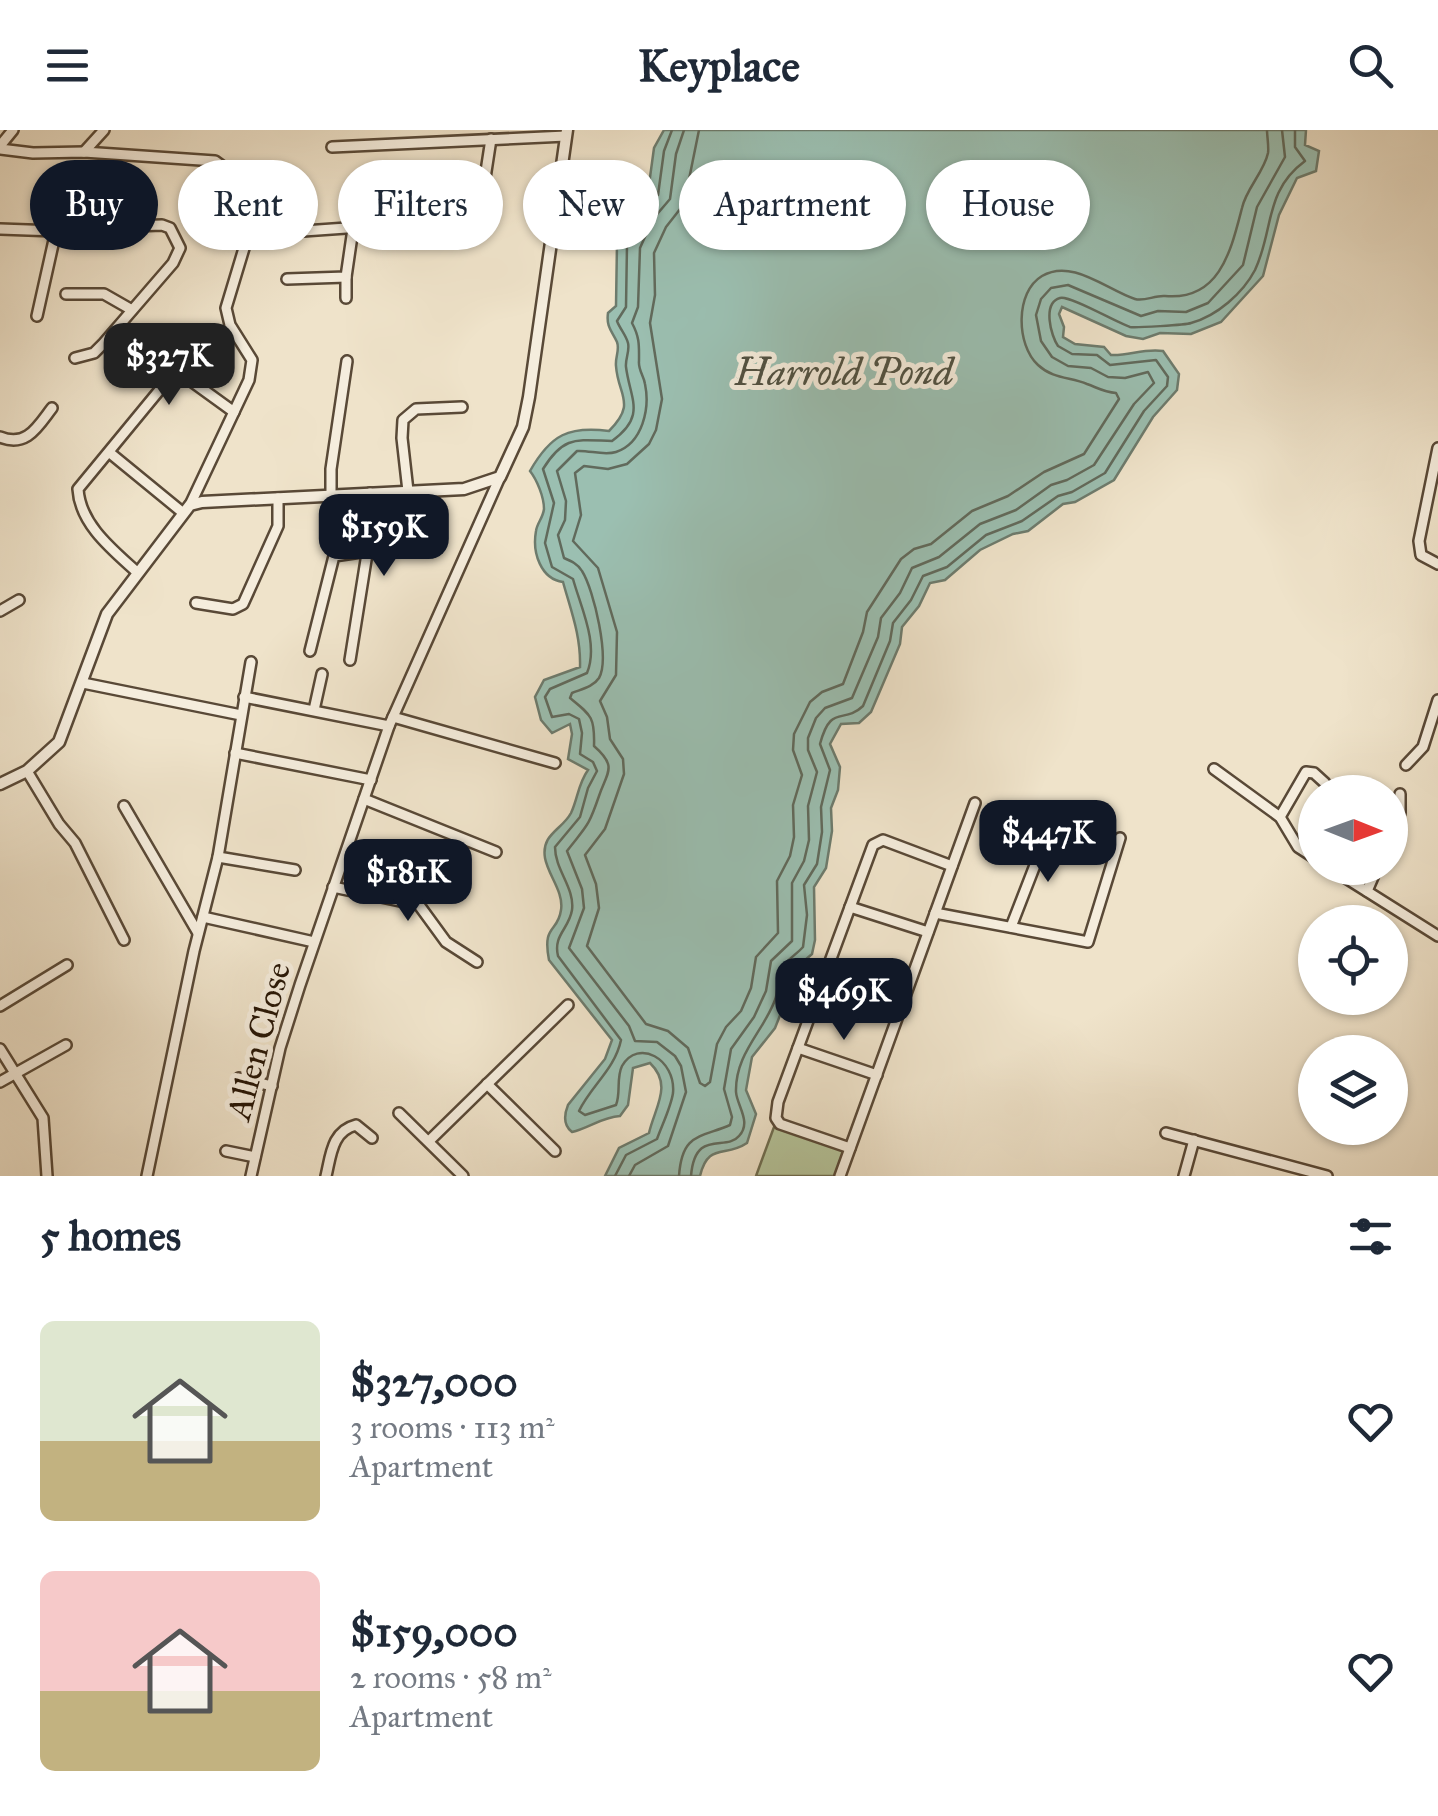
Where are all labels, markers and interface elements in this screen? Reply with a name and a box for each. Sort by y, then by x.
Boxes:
icon: menu [40,38,95,93]
text: Keyplace [638,38,800,93]
icon: search [1343,38,1398,93]
chip: Buy [30,160,158,250]
chip: Rent [178,160,318,250]
chip: Filters [338,160,503,250]
chip: New [523,160,659,250]
chip: Apartment [679,160,906,250]
chip: House [926,160,1090,250]
pin: $327K [99,323,239,408]
text: $327K [126,336,212,375]
water label: Harrold Pond [734,349,956,395]
pin: $159K [314,494,454,579]
text: $159K [341,507,427,546]
north arrow [1298,775,1408,885]
map controls [1298,775,1408,1145]
pin: $447K [978,800,1118,885]
text: $447K [1001,813,1095,852]
pin: $181K [338,839,478,924]
text: $181K [366,852,450,891]
button: locate [1298,905,1408,1015]
street label: Allen Close [216,957,300,1127]
pin: $469K [774,958,914,1043]
text: $469K [797,971,891,1010]
button: layers [1298,1035,1408,1145]
icon: filters [1343,1209,1398,1264]
text: 5 homes [40,1210,181,1262]
text: $327,000 [350,1356,518,1408]
icon: home [120,1361,240,1481]
icon: heart [1343,1394,1398,1449]
text: 3 rooms · 113 m² [350,1408,555,1447]
text: Apartment [350,1447,493,1486]
text: $159,000 [350,1606,518,1658]
icon: home [120,1611,240,1731]
icon: heart [1343,1644,1398,1699]
text: 2 rooms · 58 m² [350,1658,551,1697]
text: Apartment [350,1697,493,1736]

